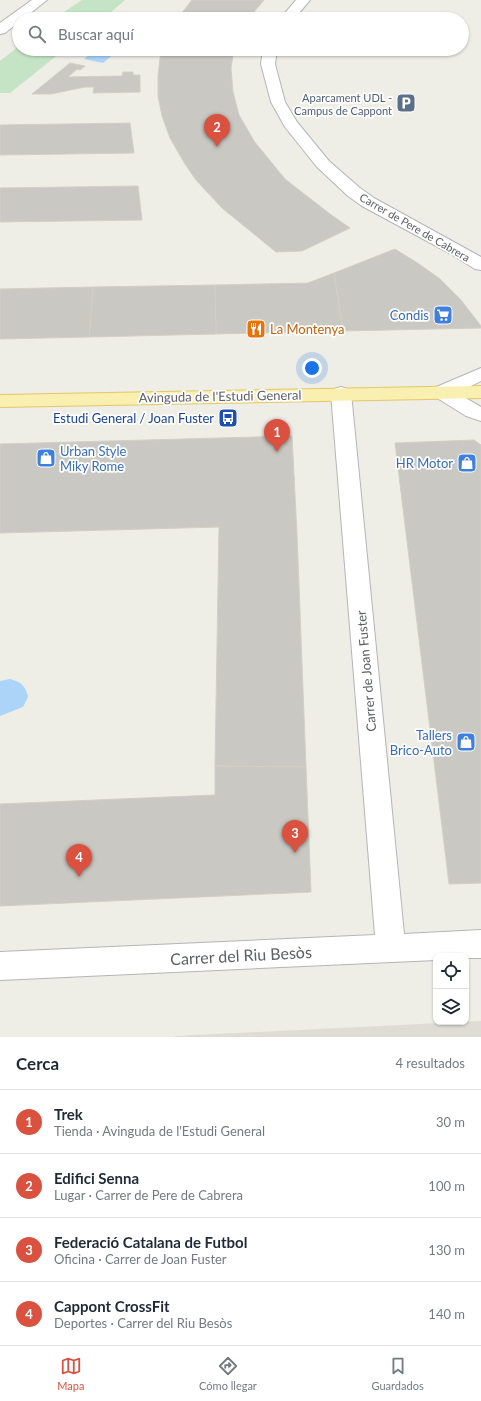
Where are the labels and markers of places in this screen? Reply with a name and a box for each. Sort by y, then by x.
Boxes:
place label: Aparcament UDL - Campus de Cappont [294,91,392,117]
parking icon: Aparcament UDL - Campus de Cappont [395,92,417,114]
pin: 2 [204,114,230,147]
supermarket icon: Condis [432,304,454,326]
place label: Condis [390,307,429,323]
restaurant icon: La Montenya [245,318,267,340]
place label: La Montenya [270,321,344,337]
bus stop icon: Estudi General / Joan Fuster [217,407,239,429]
place label: Estudi General / Joan Fuster [53,410,214,426]
pin: 1 [264,419,290,452]
place label: Urban Style Miky Rome [60,443,127,474]
shop icon: Urban Style Miky Rome [35,447,57,469]
shop icon: HR Motor [456,452,478,474]
place label: HR Motor [396,455,453,471]
place label: Tallers Brico-Auto [390,727,452,758]
shop icon: Tallers Brico-Auto [455,731,477,753]
pin: 3 [282,820,308,853]
pin: 4 [66,844,92,877]

